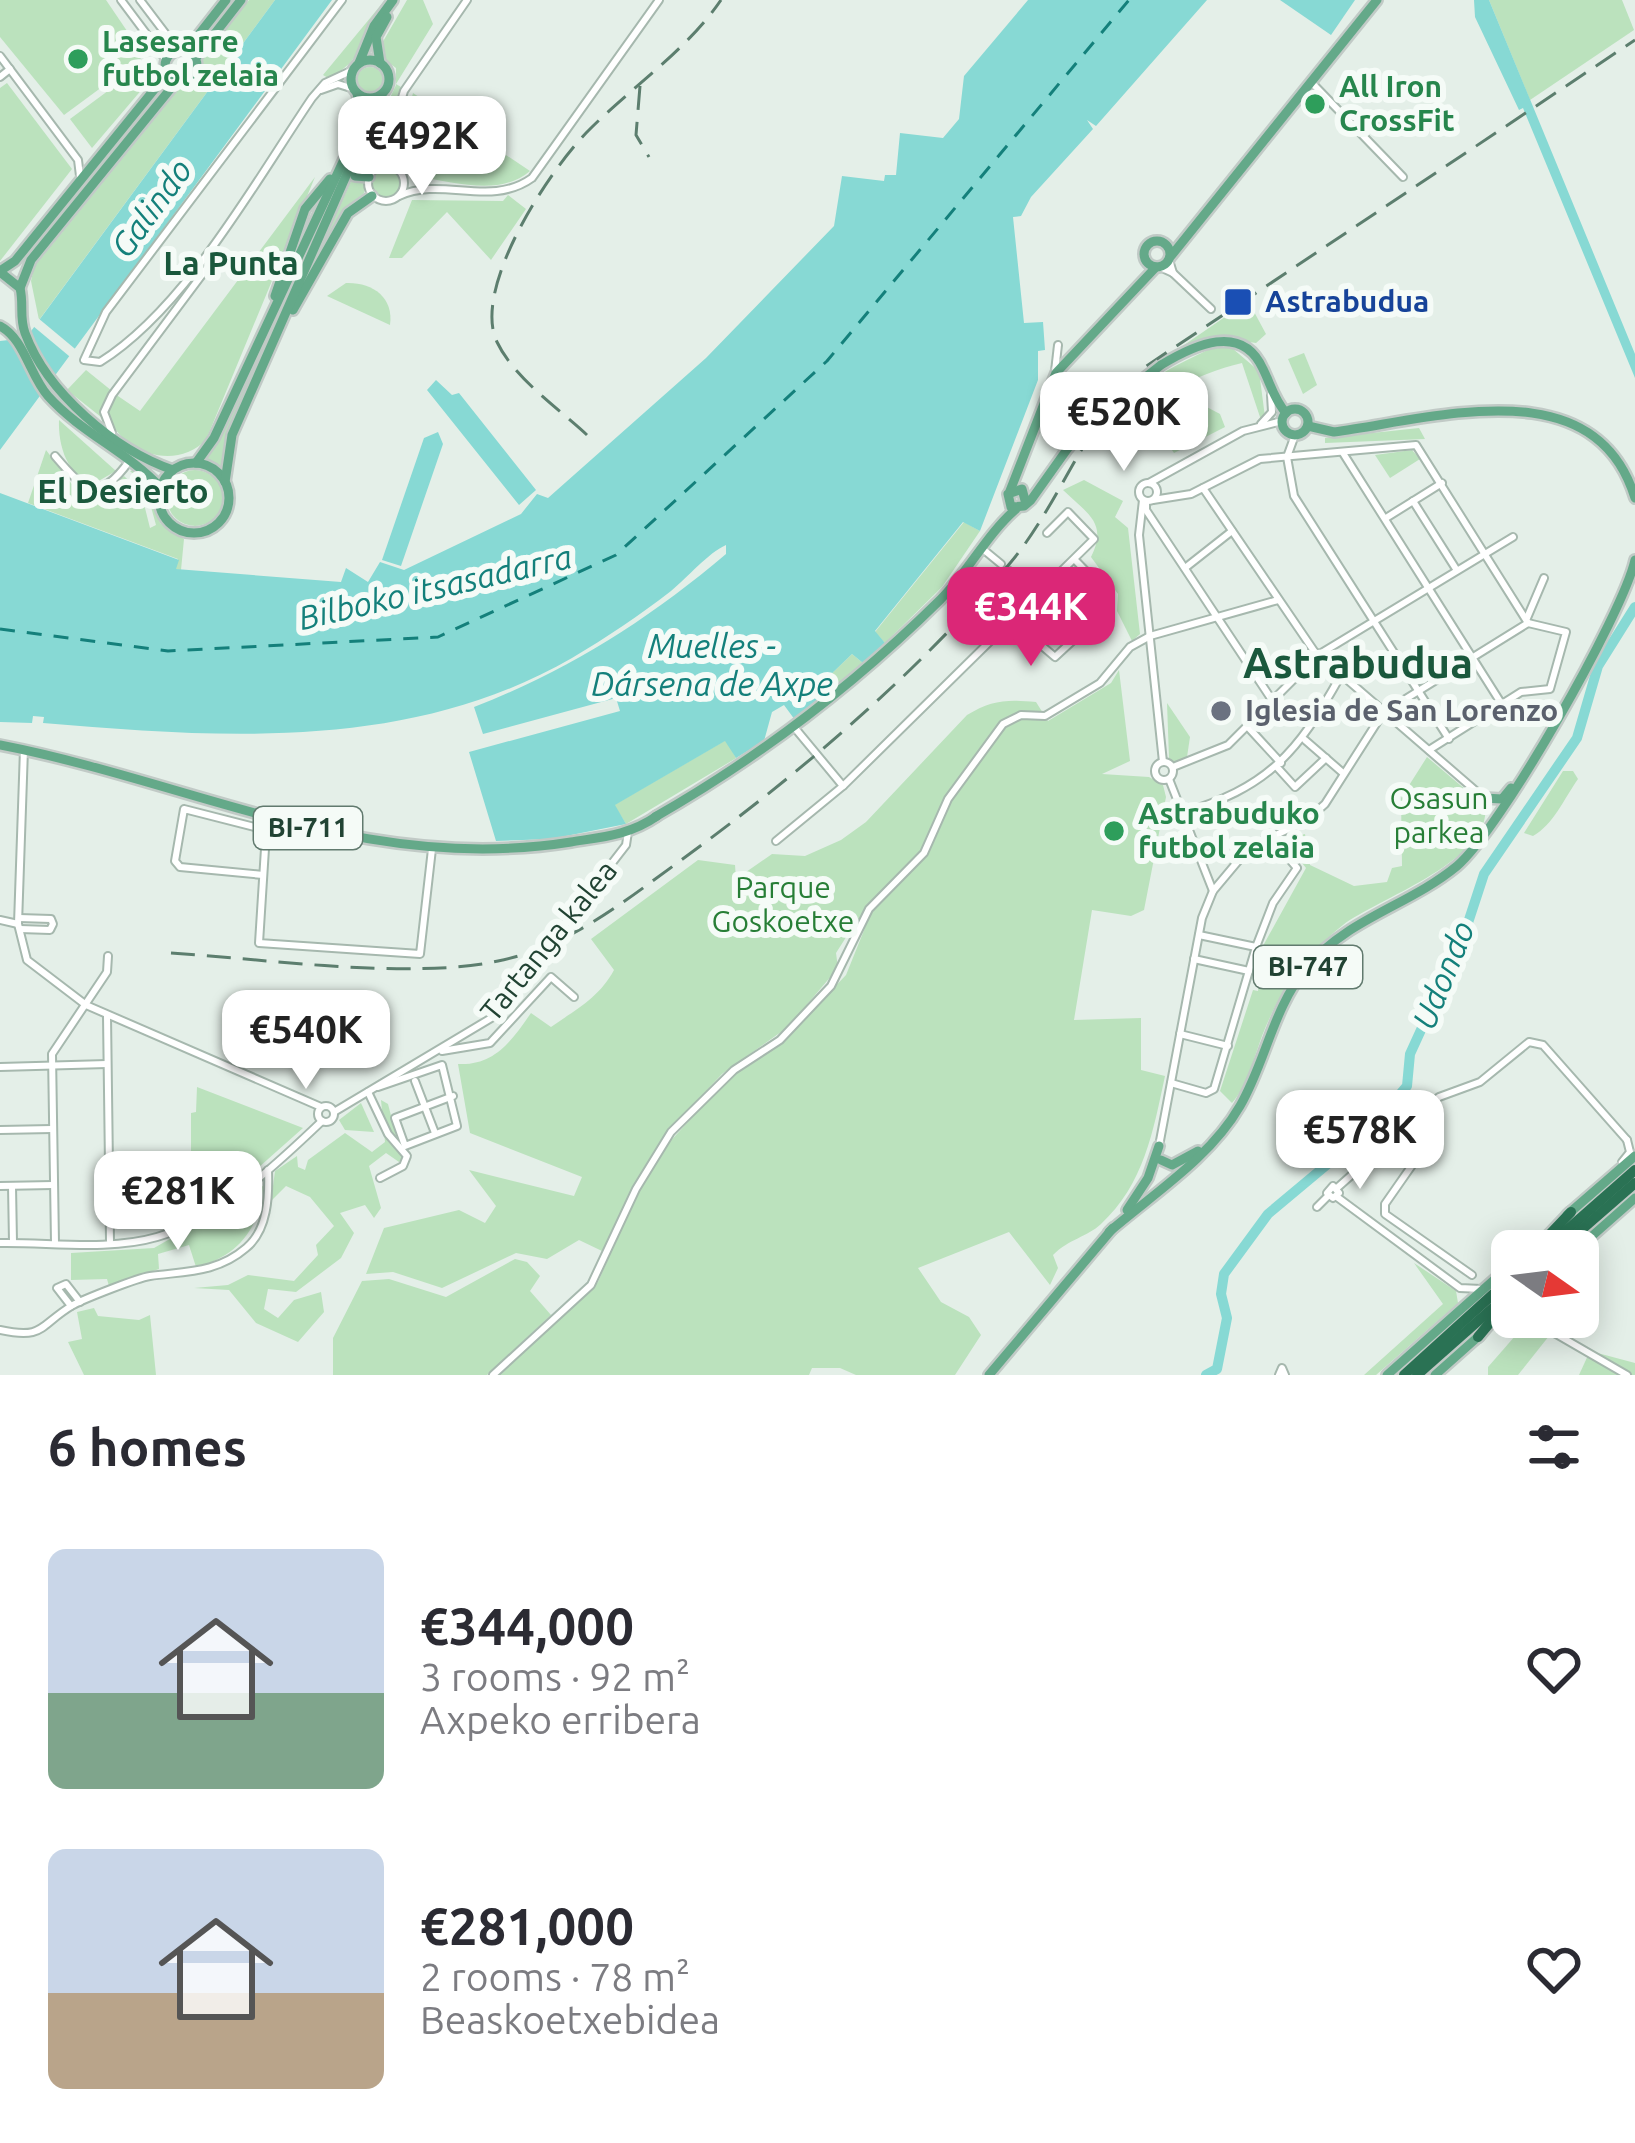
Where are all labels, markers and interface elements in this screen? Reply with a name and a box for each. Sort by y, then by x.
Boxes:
place label: Lasesarre futbol zelaia [102,24,279,92]
marker: Lasesarre futbol zelaia [65,46,91,72]
place label: All Iron CrossFit [1339,69,1455,137]
marker: All Iron CrossFit [1302,91,1328,117]
pin: €492K [338,96,506,198]
text: €492K [365,113,479,156]
water label: Galindo [103,152,198,264]
district label: La Punta [163,244,299,281]
place label: Astrabudua [1265,284,1429,318]
marker: Astrabudua [1222,286,1254,318]
pin: €520K [1040,372,1208,474]
text: €520K [1067,389,1181,432]
district label: El Desierto [37,472,209,509]
water label: Bilboko itsasadarra [295,537,575,636]
pin: €344K [947,567,1115,669]
text: €344K [974,584,1088,627]
water label: Muelles - Dársena de Axpe [591,627,833,702]
district label: Astrabudua [1243,639,1473,686]
place label: Iglesia de San Lorenzo [1245,693,1558,727]
marker: Iglesia de San Lorenzo [1208,698,1234,724]
park label: Osasun parkea [1390,781,1489,849]
place label: Astrabuduko futbol zelaia [1138,796,1320,864]
road number: BI-711 [254,807,362,849]
marker: Astrabuduko futbol zelaia [1101,818,1127,844]
street label: Tartanga kalea [473,853,623,1027]
park label: Parque Goskoetxe [712,870,854,938]
water label: Udondo [1404,916,1481,1034]
road number: BI-747 [1254,946,1362,988]
pin: €540K [222,990,390,1092]
text: €540K [249,1007,363,1050]
pin: €578K [1276,1090,1444,1192]
text: €578K [1303,1107,1417,1150]
pin: €281K [94,1151,262,1253]
text: €281K [121,1168,235,1211]
north arrow [1491,1230,1599,1338]
map controls [1491,1230,1599,1338]
icon: filters [1521,1414,1587,1480]
text: 6 homes [48,1418,247,1476]
icon: home [144,1597,288,1741]
text: €344,000 [420,1597,634,1655]
icon: heart [1521,1636,1587,1702]
text: 3 rooms · 92 m² [420,1655,690,1698]
text: Axpeko erribera [420,1698,701,1741]
icon: home [144,1897,288,2041]
text: €281,000 [420,1897,634,1955]
icon: heart [1521,1936,1587,2002]
text: 2 rooms · 78 m² [420,1955,690,1998]
text: Beaskoetxebidea [420,1998,720,2041]

